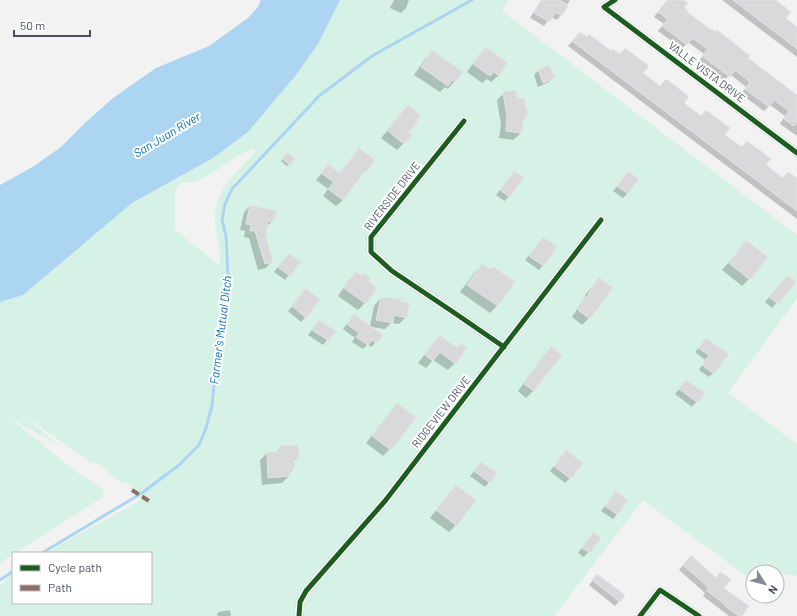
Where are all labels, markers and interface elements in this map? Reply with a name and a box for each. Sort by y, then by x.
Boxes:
scale bar [14,12,90,38]
text: 50 m [20,18,45,32]
street label: VALLE VISTA DRIVE [666,38,749,105]
water label: San Juan River [131,108,203,160]
street label: RIVERSIDE DRIVE [361,158,423,233]
water label: Farmer's Mutual Ditch [206,275,234,385]
street label: RIDGEVIEW DRIVE [409,373,473,450]
legend [12,552,152,604]
text: Cycle path [48,560,102,574]
north arrow [745,564,785,604]
text: Path [48,580,72,594]
text: N [766,583,781,597]

